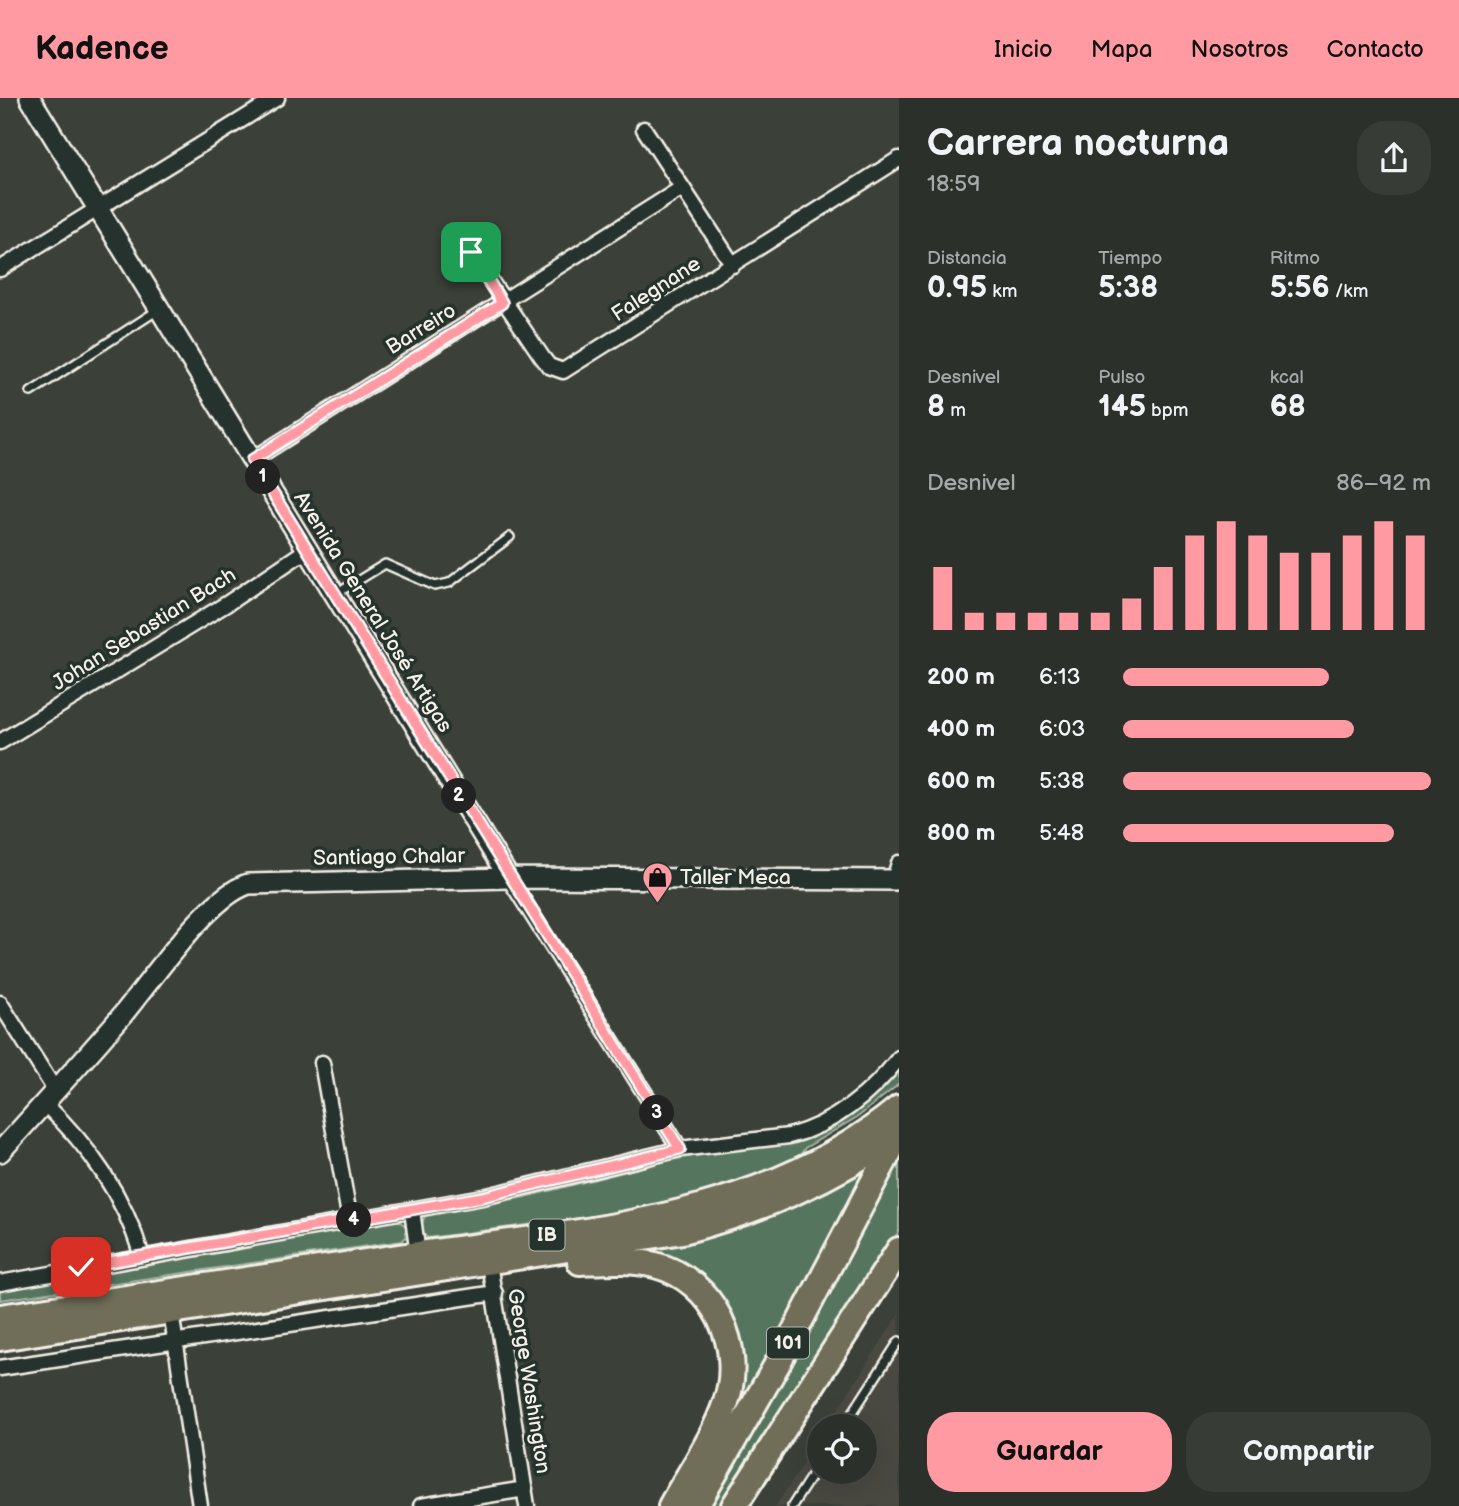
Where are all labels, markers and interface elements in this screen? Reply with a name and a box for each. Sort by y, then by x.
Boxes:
text: Kadence [35,29,169,69]
text: Inicio [994,35,1053,64]
text: Mapa [1091,35,1153,64]
text: Nosotros [1191,35,1288,64]
text: Contacto [1326,35,1424,64]
text: Carrera nocturna [927,121,1229,166]
button: share [1357,121,1431,195]
text: 18:59 [927,170,980,198]
pin [441,222,501,282]
icon: arrive [452,233,490,271]
text: Distancia [927,247,1007,270]
text: Tiempo [1098,247,1162,270]
text: Ritmo [1270,247,1320,270]
street label: Falegnane [607,251,705,327]
text: 0.95 [927,270,987,306]
text: 5:38 [1098,270,1158,306]
text: 5:56 [1270,270,1330,306]
text: km [987,280,1017,303]
text: /km [1330,280,1368,303]
street label: Barreiro [382,298,461,360]
text: Desnivel [927,366,1000,389]
text: Pulso [1098,366,1145,389]
text: kcal [1270,366,1304,389]
text: 8 [927,389,945,425]
text: 145 [1098,389,1146,425]
text: 68 [1270,389,1306,425]
text: m [945,399,966,422]
text: bpm [1146,399,1189,422]
pin: 1 [246,460,280,494]
text: 1 [259,465,267,488]
text: Desnivel [927,469,1016,497]
text: 86–92 m [1336,469,1431,497]
street label: Avenida General José Artigas [288,487,458,737]
street label: Johan Sebastian Bach [47,562,241,696]
text: 200 m [927,663,995,691]
text: 6:13 [1039,663,1081,691]
text: 400 m [927,715,995,743]
text: 6:03 [1039,715,1085,743]
text: 600 m [927,767,995,795]
text: 5:38 [1039,767,1084,795]
pin: 2 [442,778,476,814]
text: 2 [453,784,464,807]
text: 800 m [927,819,995,847]
text: 5:48 [1039,819,1084,847]
street label: Santiago Chalar [313,843,466,871]
shop icon: Taller Meca [640,860,674,904]
place label: Taller Meca [680,865,791,890]
pin: 3 [640,1096,674,1130]
text: 3 [651,1101,662,1124]
pin: 4 [336,1202,372,1238]
text: 4 [348,1208,359,1231]
road number: IB [530,1219,564,1250]
pin [51,1237,111,1297]
icon: check [62,1248,100,1286]
street label: George Washington [502,1287,556,1475]
road number: 101 [767,1328,809,1358]
button: Guardar [927,1412,1172,1492]
button: Compartir [1186,1412,1431,1492]
map controls [807,1414,877,1484]
button: locate [807,1414,877,1484]

